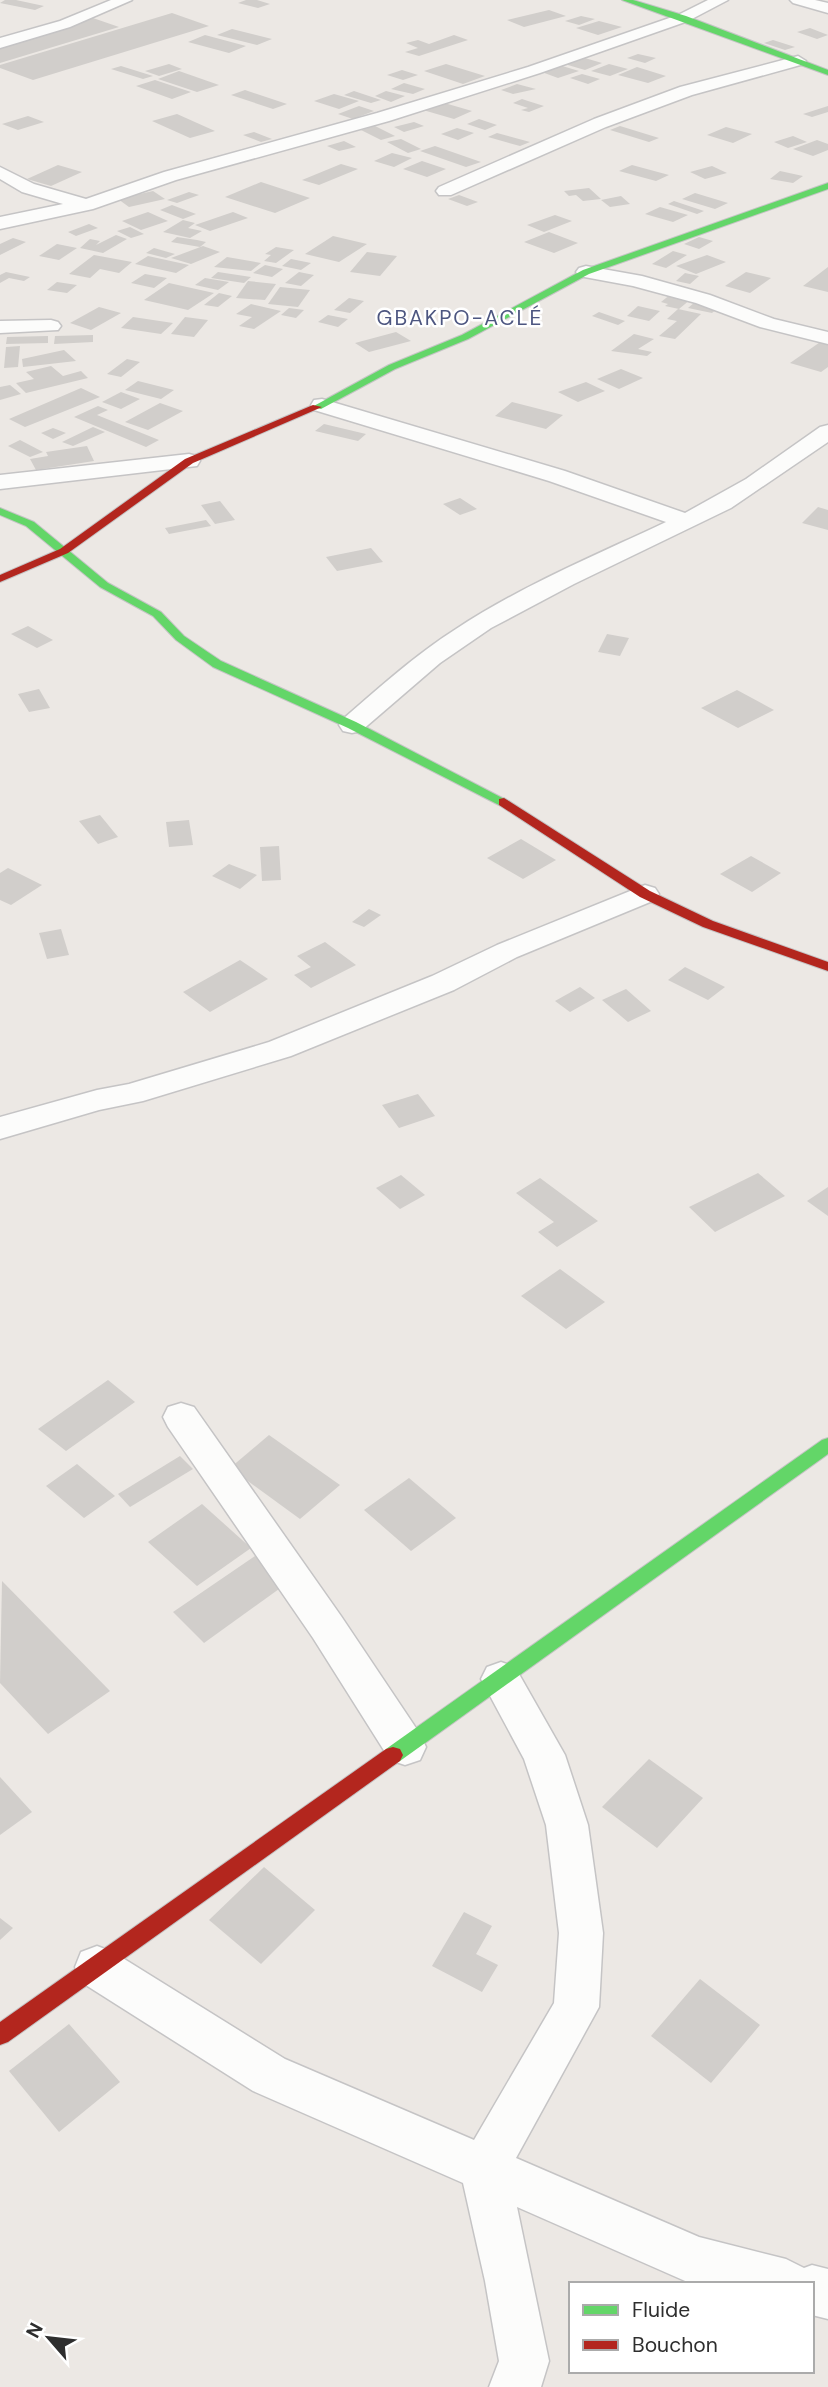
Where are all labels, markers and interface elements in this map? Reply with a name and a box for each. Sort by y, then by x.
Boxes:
district label: GBAKPO-ACLÉ [377,304,543,332]
legend [569,2282,814,2373]
text: Fluide [632,2296,690,2324]
north arrow [14,2303,84,2373]
text: N [20,2318,49,2342]
text: Bouchon [632,2331,718,2359]

